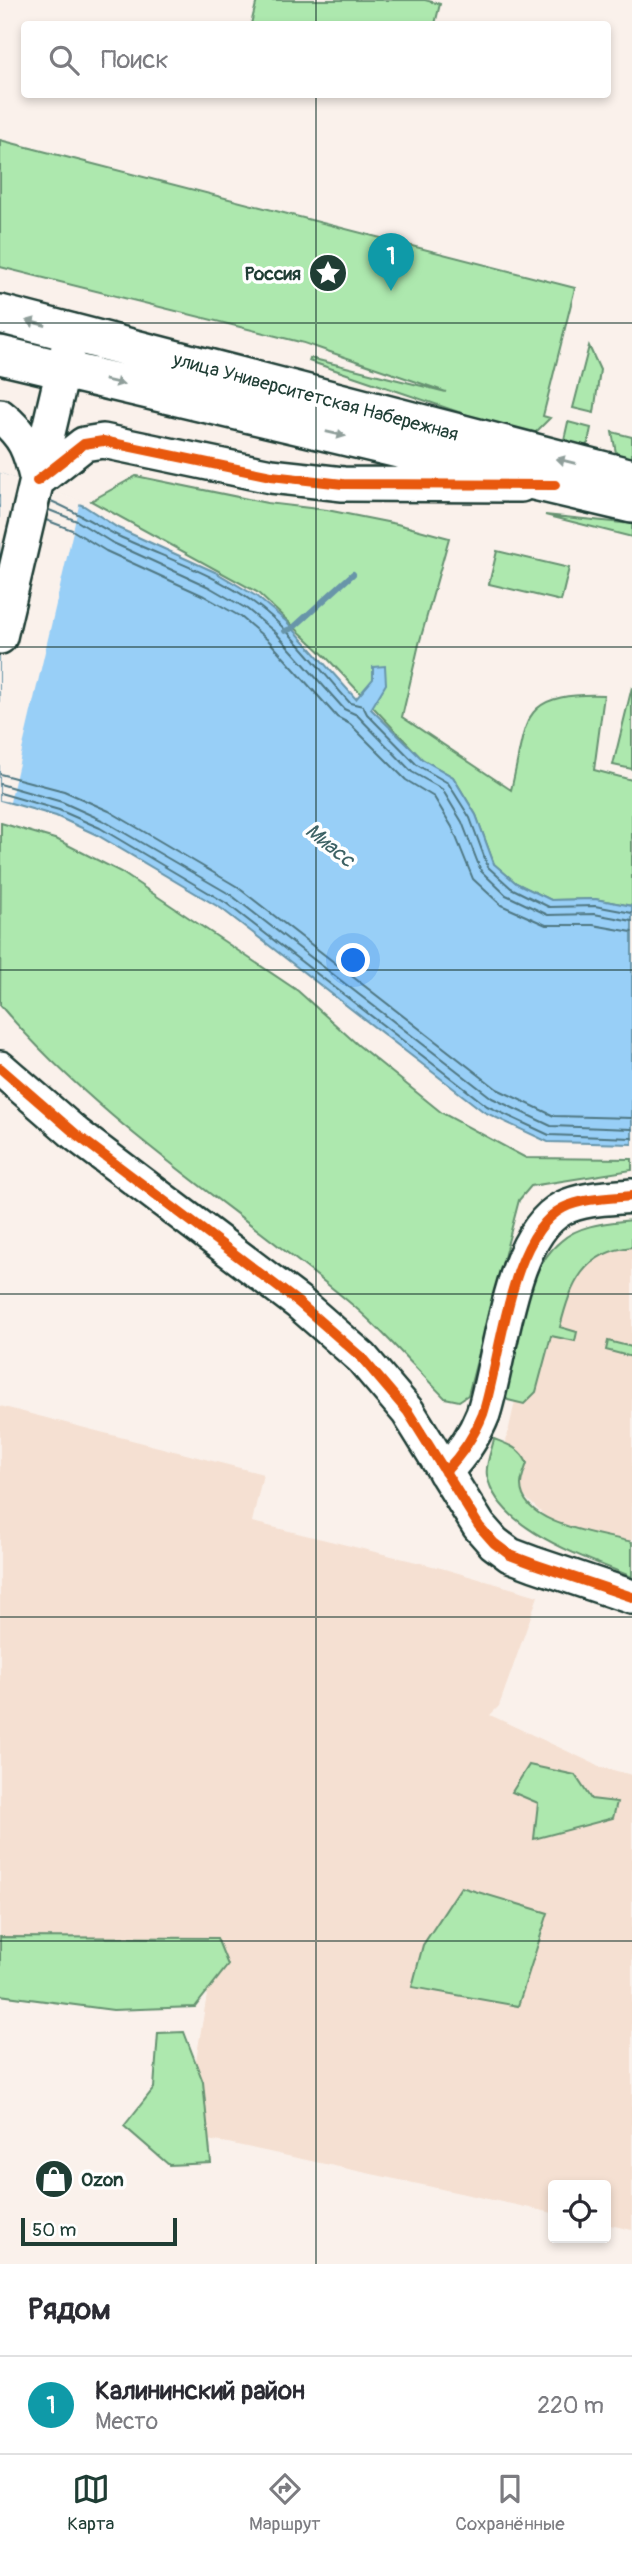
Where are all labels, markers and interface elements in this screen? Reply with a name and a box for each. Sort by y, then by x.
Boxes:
search box [21,21,611,98]
icon: search [45,41,83,79]
text: Поиск [101,44,169,76]
pin: 1 [368,233,414,291]
place icon: Россия [307,252,349,294]
place label: Россия [245,262,301,286]
one-way arrow [25,317,47,328]
street label: улица Университетская Набережная [169,347,461,447]
one-way arrow [103,377,125,388]
one-way arrow [325,429,347,440]
one-way arrow [555,455,577,466]
water label: Миасс [300,817,361,874]
your location [336,943,370,977]
shop icon: Ozon [33,2158,75,2200]
place label: Ozon [81,2168,124,2192]
map controls [548,2180,611,2243]
button: locate [548,2180,611,2243]
scale bar [21,2215,177,2247]
text: 50 m [32,2218,76,2242]
text: Рядом [28,2291,111,2328]
text: Калининский район [95,2375,305,2407]
text: 1 [47,2391,56,2420]
text: 220 m [537,2391,604,2420]
text: Место [95,2407,158,2436]
tab: Карта [67,2470,114,2536]
tab: Маршрут [249,2470,321,2536]
tab: Сохранённые [455,2470,565,2536]

